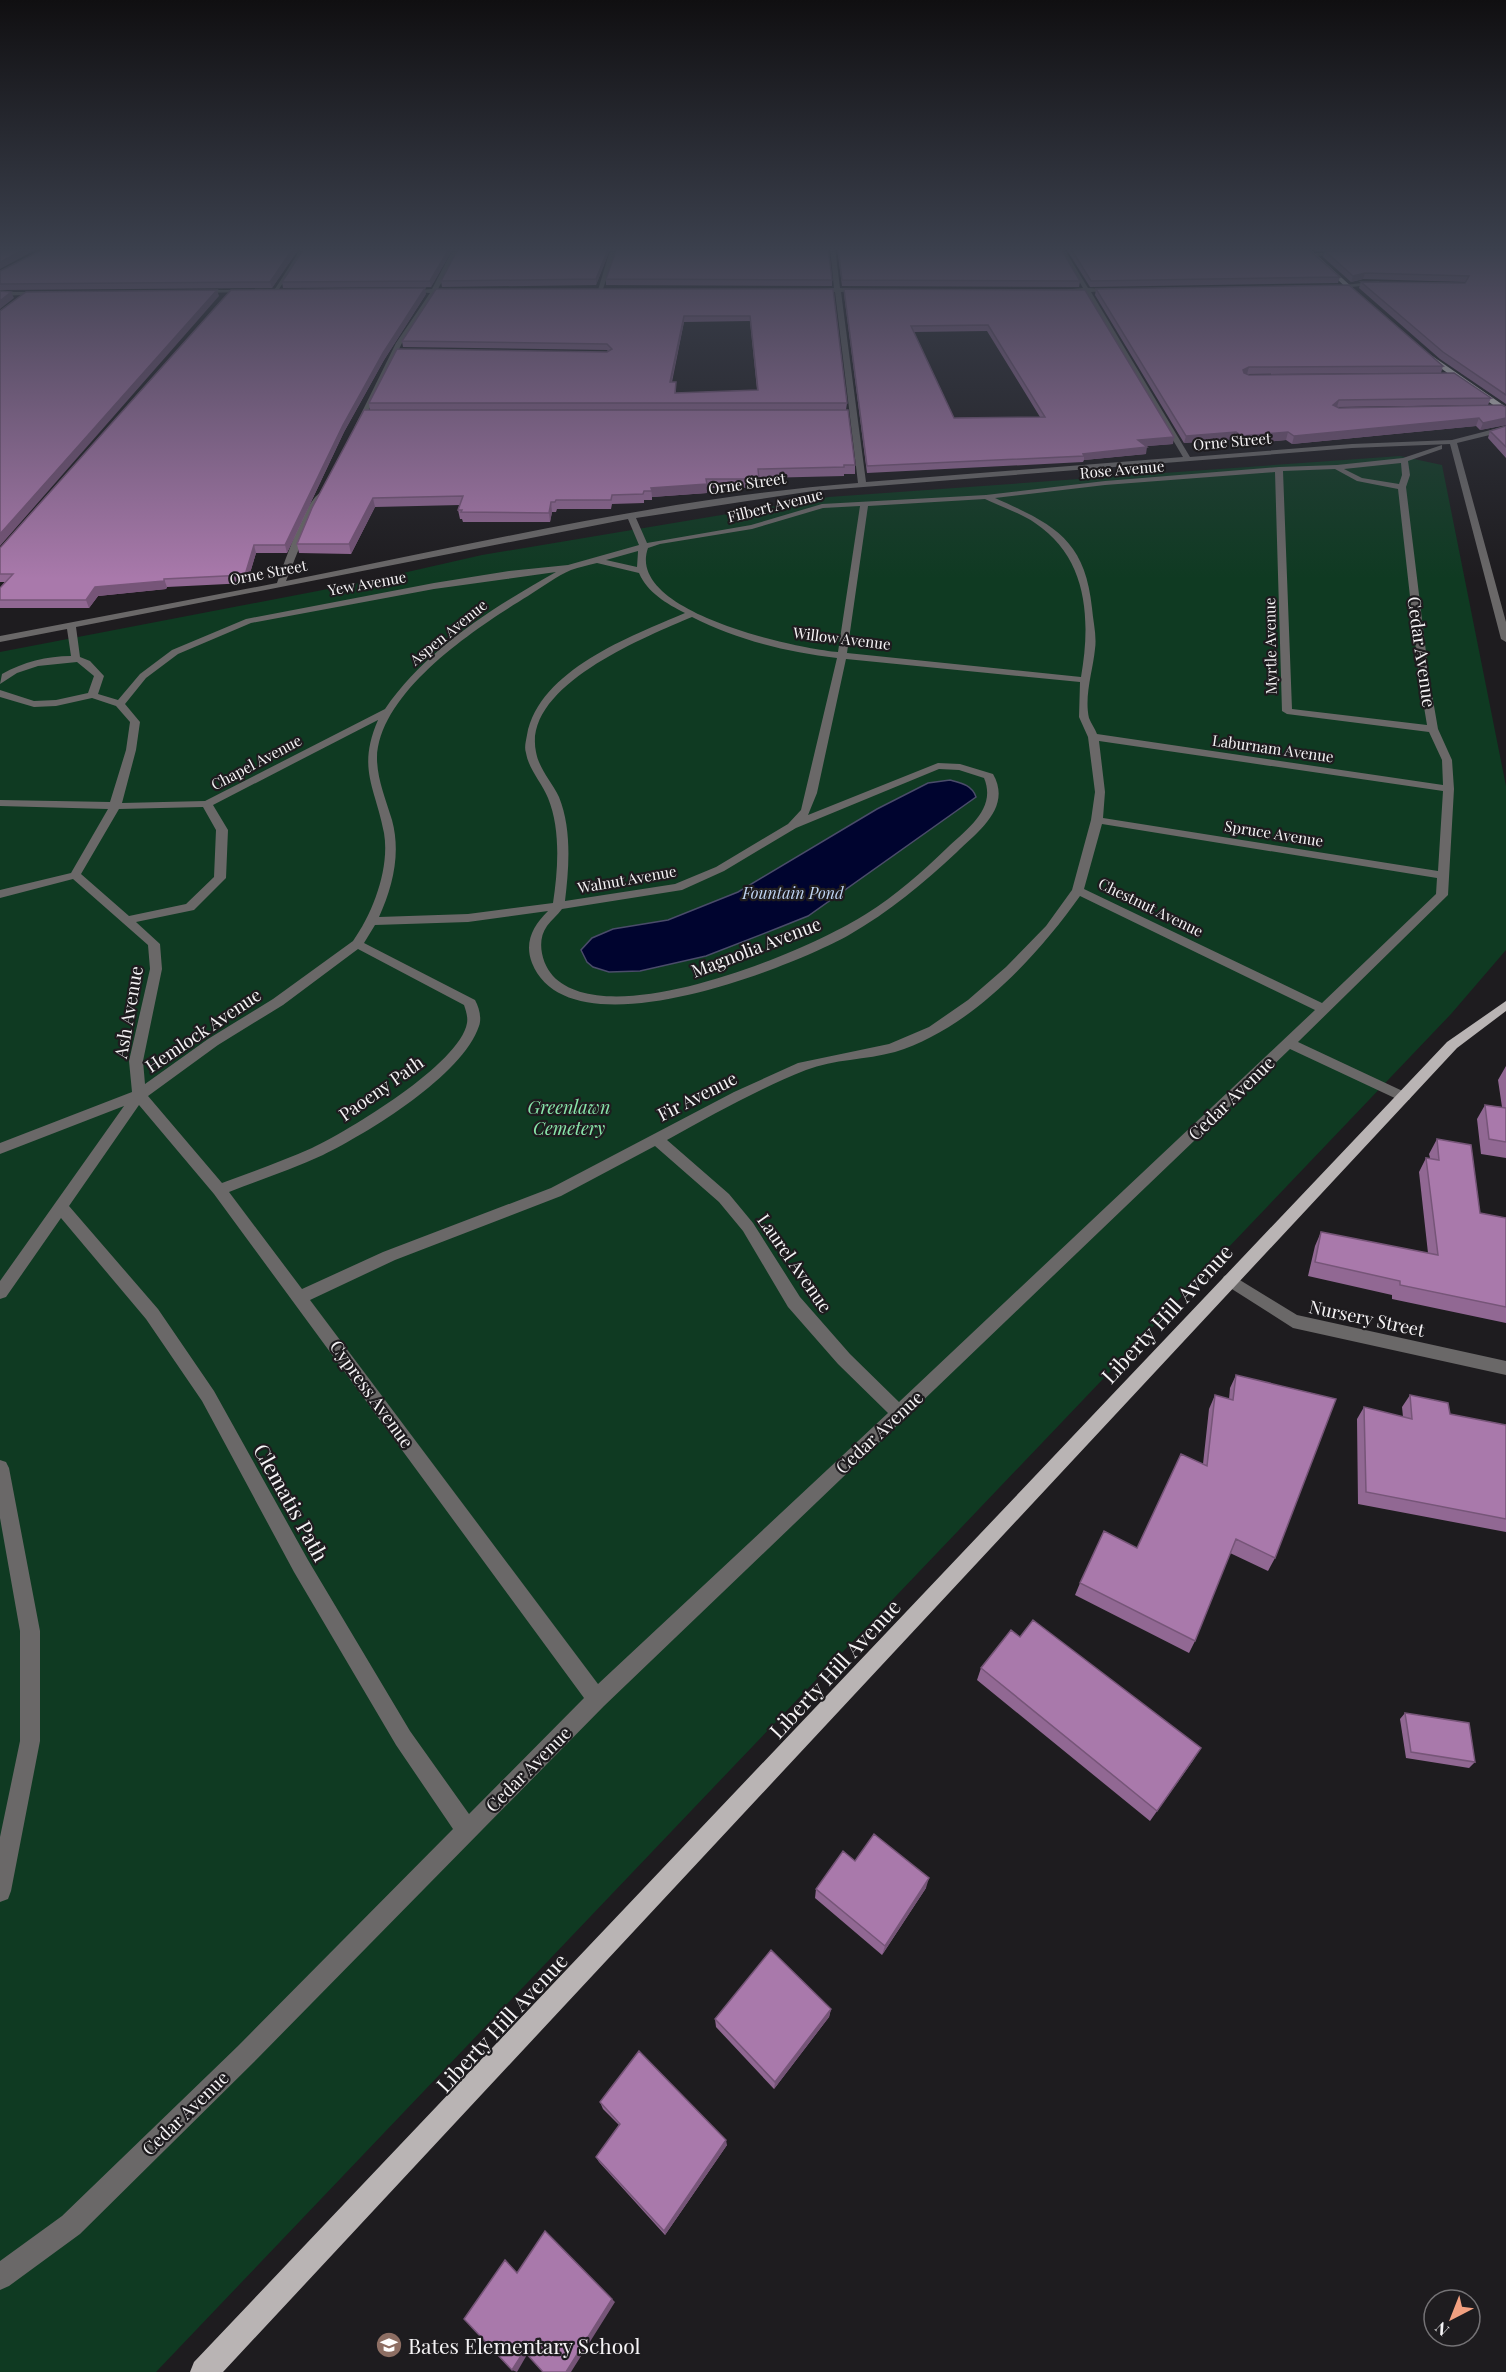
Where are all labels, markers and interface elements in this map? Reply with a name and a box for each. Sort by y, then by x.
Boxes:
street label: Orne Street [1192,428,1273,454]
street label: Rose Avenue [1079,455,1165,483]
street label: Orne Street [707,468,788,498]
street label: Filbert Avenue [725,483,825,527]
street label: Orne Street [228,555,309,589]
street label: Yew Avenue [325,566,408,600]
street label: Aspen Avenue [404,595,491,670]
street label: Cedar Avenue [1402,595,1442,709]
street label: Myrtle Avenue [1259,597,1281,695]
street label: Willow Avenue [791,622,892,654]
street label: Chapel Avenue [207,730,305,794]
street label: Laburnam Avenue [1211,730,1335,766]
street label: Spruce Avenue [1223,815,1325,851]
street label: Walnut Avenue [575,860,678,898]
street label: Chestnut Avenue [1095,873,1207,941]
water label: Fountain Pond [741,882,845,903]
street label: Magnolia Avenue [688,911,824,983]
street label: Ash Avenue [108,964,148,1061]
street label: Hemlock Avenue [140,982,266,1078]
street label: Paoeny Path [334,1050,428,1126]
street label: Cedar Avenue [1182,1051,1280,1145]
street label: Fir Avenue [653,1066,741,1126]
park label: Greenlawn Cemetery [527,1095,611,1140]
street label: Laurel Avenue [752,1209,838,1317]
street label: Liberty Hill Avenue [1094,1237,1238,1389]
street label: Nursery Street [1307,1294,1428,1342]
street label: Cypress Avenue [325,1335,419,1453]
street label: Cedar Avenue [830,1385,928,1479]
street label: Clematis Path [248,1438,336,1566]
street label: Liberty Hill Avenue [762,1592,906,1744]
street label: Cedar Avenue [480,1721,576,1817]
street label: Liberty Hill Avenue [429,1946,573,2098]
street label: Cedar Avenue [136,2066,234,2160]
north arrow [1422,2288,1482,2348]
text: N [1430,2318,1453,2341]
school or university icon: Bates Elementary School [374,2330,404,2360]
place label: Bates Elementary School [408,2331,640,2359]

